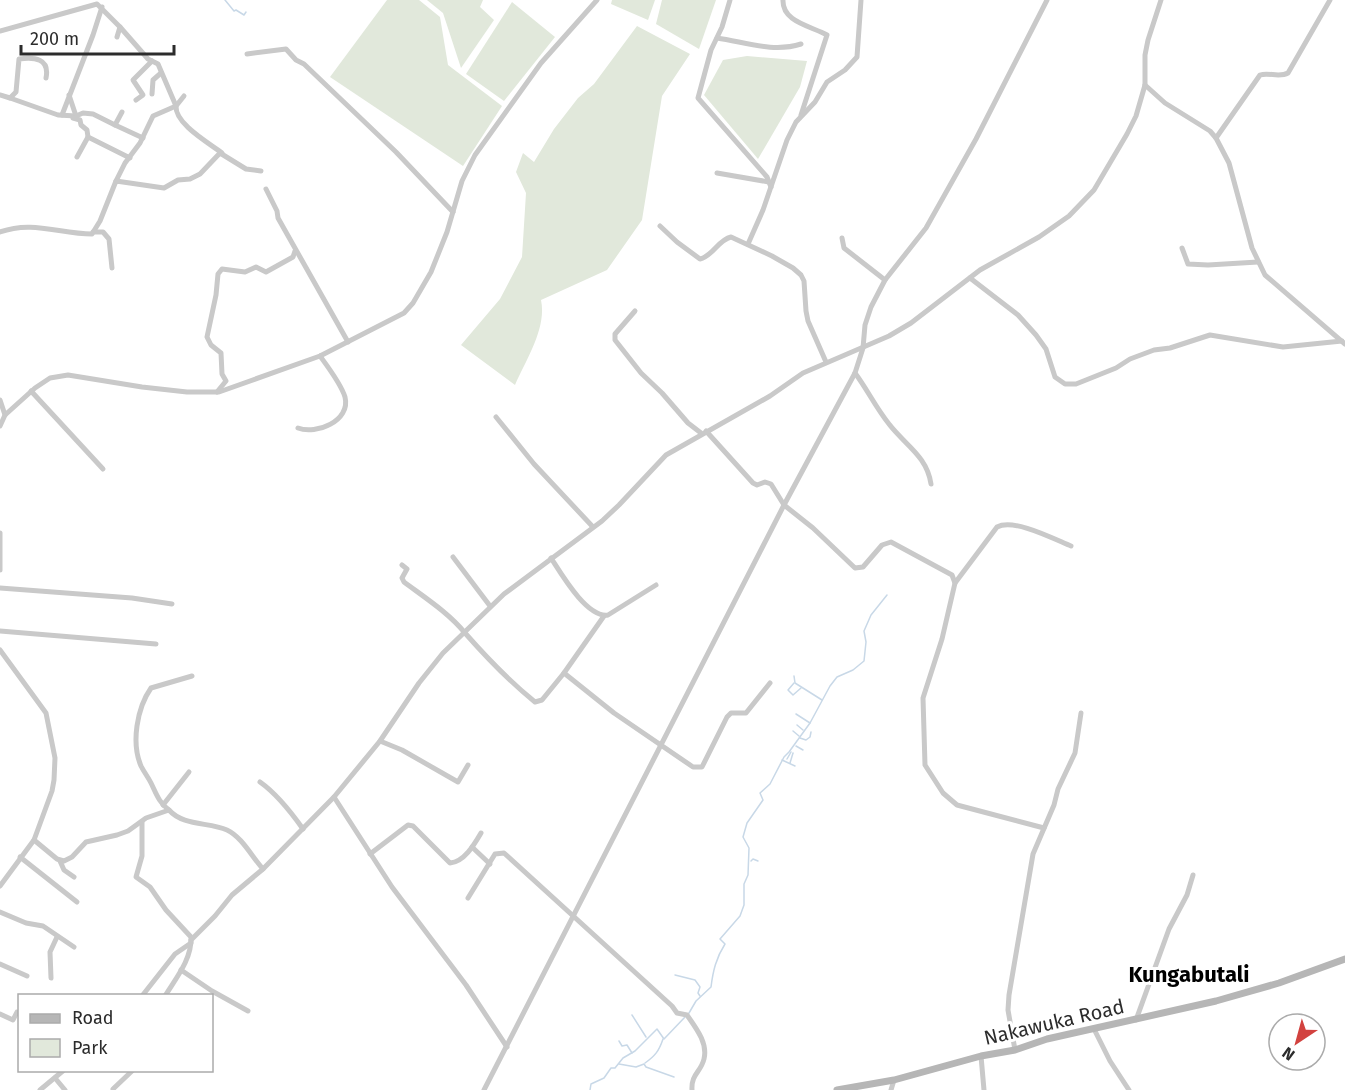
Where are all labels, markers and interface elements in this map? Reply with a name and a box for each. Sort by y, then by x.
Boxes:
scale bar [21,18,174,56]
text: 200 m [30,28,79,50]
district label: Kungabutali [1128,961,1250,988]
legend [18,994,213,1072]
street label: Nakawuka Road [981,994,1127,1050]
text: Road [72,1007,114,1029]
north arrow [1267,1012,1327,1072]
text: Park [72,1037,108,1059]
text: N [1279,1043,1298,1065]

